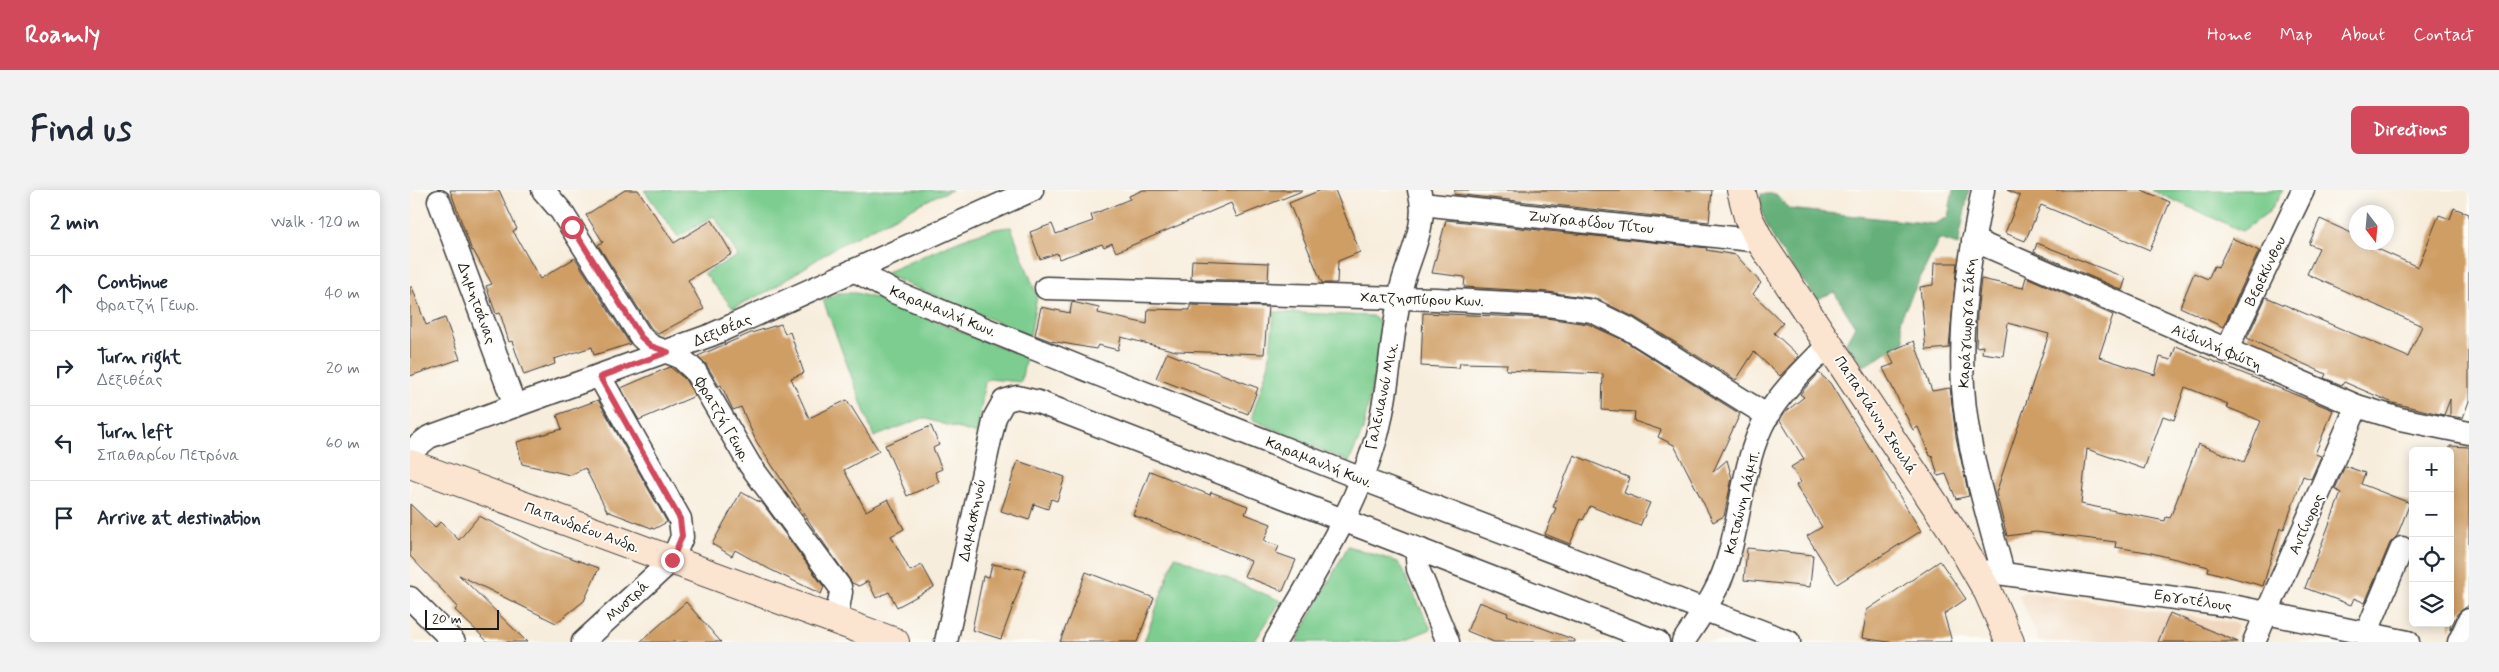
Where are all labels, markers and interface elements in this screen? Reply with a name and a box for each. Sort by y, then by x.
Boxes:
text: Roamly [25,20,100,51]
text: Home [2207,23,2252,47]
text: Map [2280,23,2313,47]
text: About [2341,23,2385,47]
text: Contact [2413,23,2474,47]
button: Directions [2351,106,2469,154]
text: Find us [30,107,132,153]
north arrow [2349,205,2394,250]
street label: Ζωγραφίδου Τίτου [1527,206,1655,240]
text: 2 min [50,209,99,237]
text: Walk · 120 m [271,212,360,233]
route start [561,216,584,239]
street label: Βερεκύνθου [2240,233,2291,310]
street label: Καράγιωργα Σάκη [1955,257,1981,389]
street label: Δημητσάνας [452,260,500,347]
text: Continue [97,270,168,295]
icon: ahead [50,279,78,307]
street label: Καραμανλή Κων. [887,282,999,342]
text: 40 m [324,283,360,304]
street label: Χατζησπύρου Κων. [1360,288,1484,312]
text: Φρατζή Γεωρ. [97,295,199,316]
street label: Δεξιθέας [690,310,755,352]
street label: Αϊδινλή Φώτη [2168,320,2265,376]
street label: Γαλενιανού Μιχ. [1362,341,1404,452]
text: Turn right [97,345,181,370]
street label: Παπαγιάννη Σκουλά [1829,352,1921,479]
icon: right [50,354,78,382]
text: 20 m [326,358,360,379]
text: Δεξιθέας [97,370,163,391]
street label: Φρατζή Γεωρ. [689,372,755,466]
text: Turn left [97,420,173,445]
icon: left [50,429,78,457]
text: 60 m [326,433,360,454]
street label: Καραμανλή Κων. [1263,433,1375,493]
text: Σπαθαρίου Πετρόνα [97,445,239,466]
map controls [2409,447,2454,627]
button: + [2409,447,2454,492]
street label: Κατσώνη Λάμπ. [1720,448,1765,556]
street label: Δαμασκηνού [954,477,991,563]
street label: Αντίνορος [2285,490,2329,558]
button: − [2409,492,2454,537]
street label: Παπανδρέου Ανδρ. [521,498,642,558]
icon: arrive [50,504,78,532]
text: Arrive at destination [97,506,261,531]
button: locate [2409,537,2454,582]
route end [661,549,684,572]
street label: Μυστρά [602,576,654,627]
button: layers [2409,582,2454,627]
street label: Εργοτέλους [2153,585,2233,617]
scale bar [425,607,499,630]
text: 20 m [432,610,462,628]

